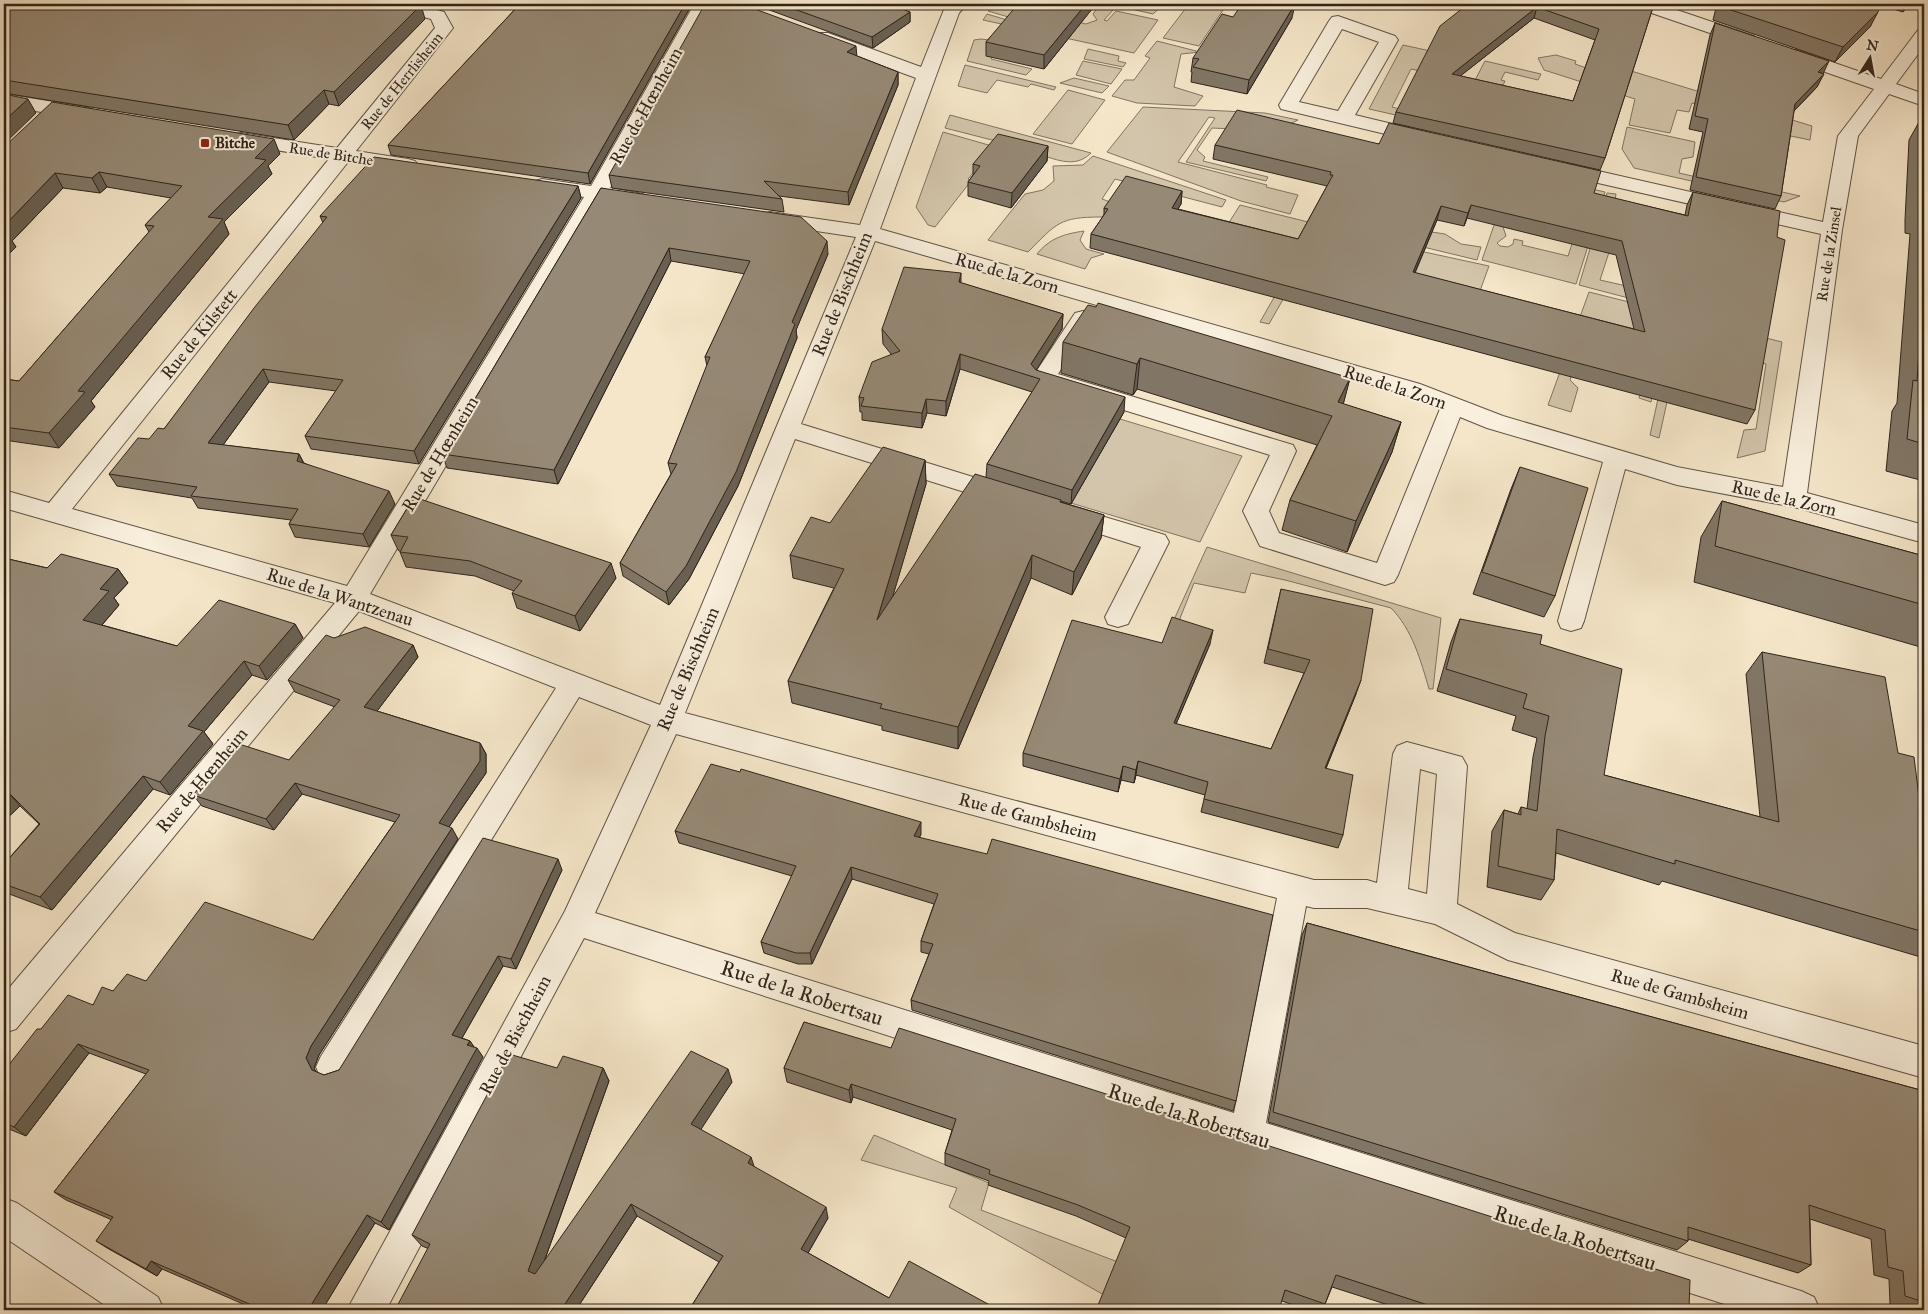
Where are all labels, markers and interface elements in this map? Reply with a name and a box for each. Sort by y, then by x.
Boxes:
street label: Rue de Herrlisheim [357,28,447,133]
north arrow [1846,32,1896,82]
text: N [1865,36,1880,55]
street label: Rue de Hœnheim [605,44,687,168]
place label: Bitche [215,134,256,152]
marker: Bitche [199,137,211,149]
street label: Rue de Bitche [288,138,374,170]
street label: Rue de la Zinsel [1813,204,1846,303]
street label: Rue de Bischheim [807,229,877,359]
street label: Rue de la Zorn [952,248,1062,298]
street label: Rue de Kilstett [156,284,242,384]
street label: Rue de la Zorn [1341,360,1450,414]
street label: Rue de Hœnheim [397,392,483,516]
street label: Rue de la Zorn [1729,475,1839,521]
street label: Rue de la Wantzenau [264,563,416,631]
street label: Rue de Bischheim [652,604,724,734]
street label: Rue de Hœnheim [152,723,252,837]
street label: Rue de Gambsheim [956,788,1100,846]
street label: Rue de la Robertsau [718,954,886,1032]
street label: Rue de Gambsheim [1608,964,1752,1024]
street label: Rue de Bischheim [474,971,556,1099]
street label: Rue de la Robertsau [1105,1077,1273,1155]
street label: Rue de la Robertsau [1491,1199,1659,1277]

